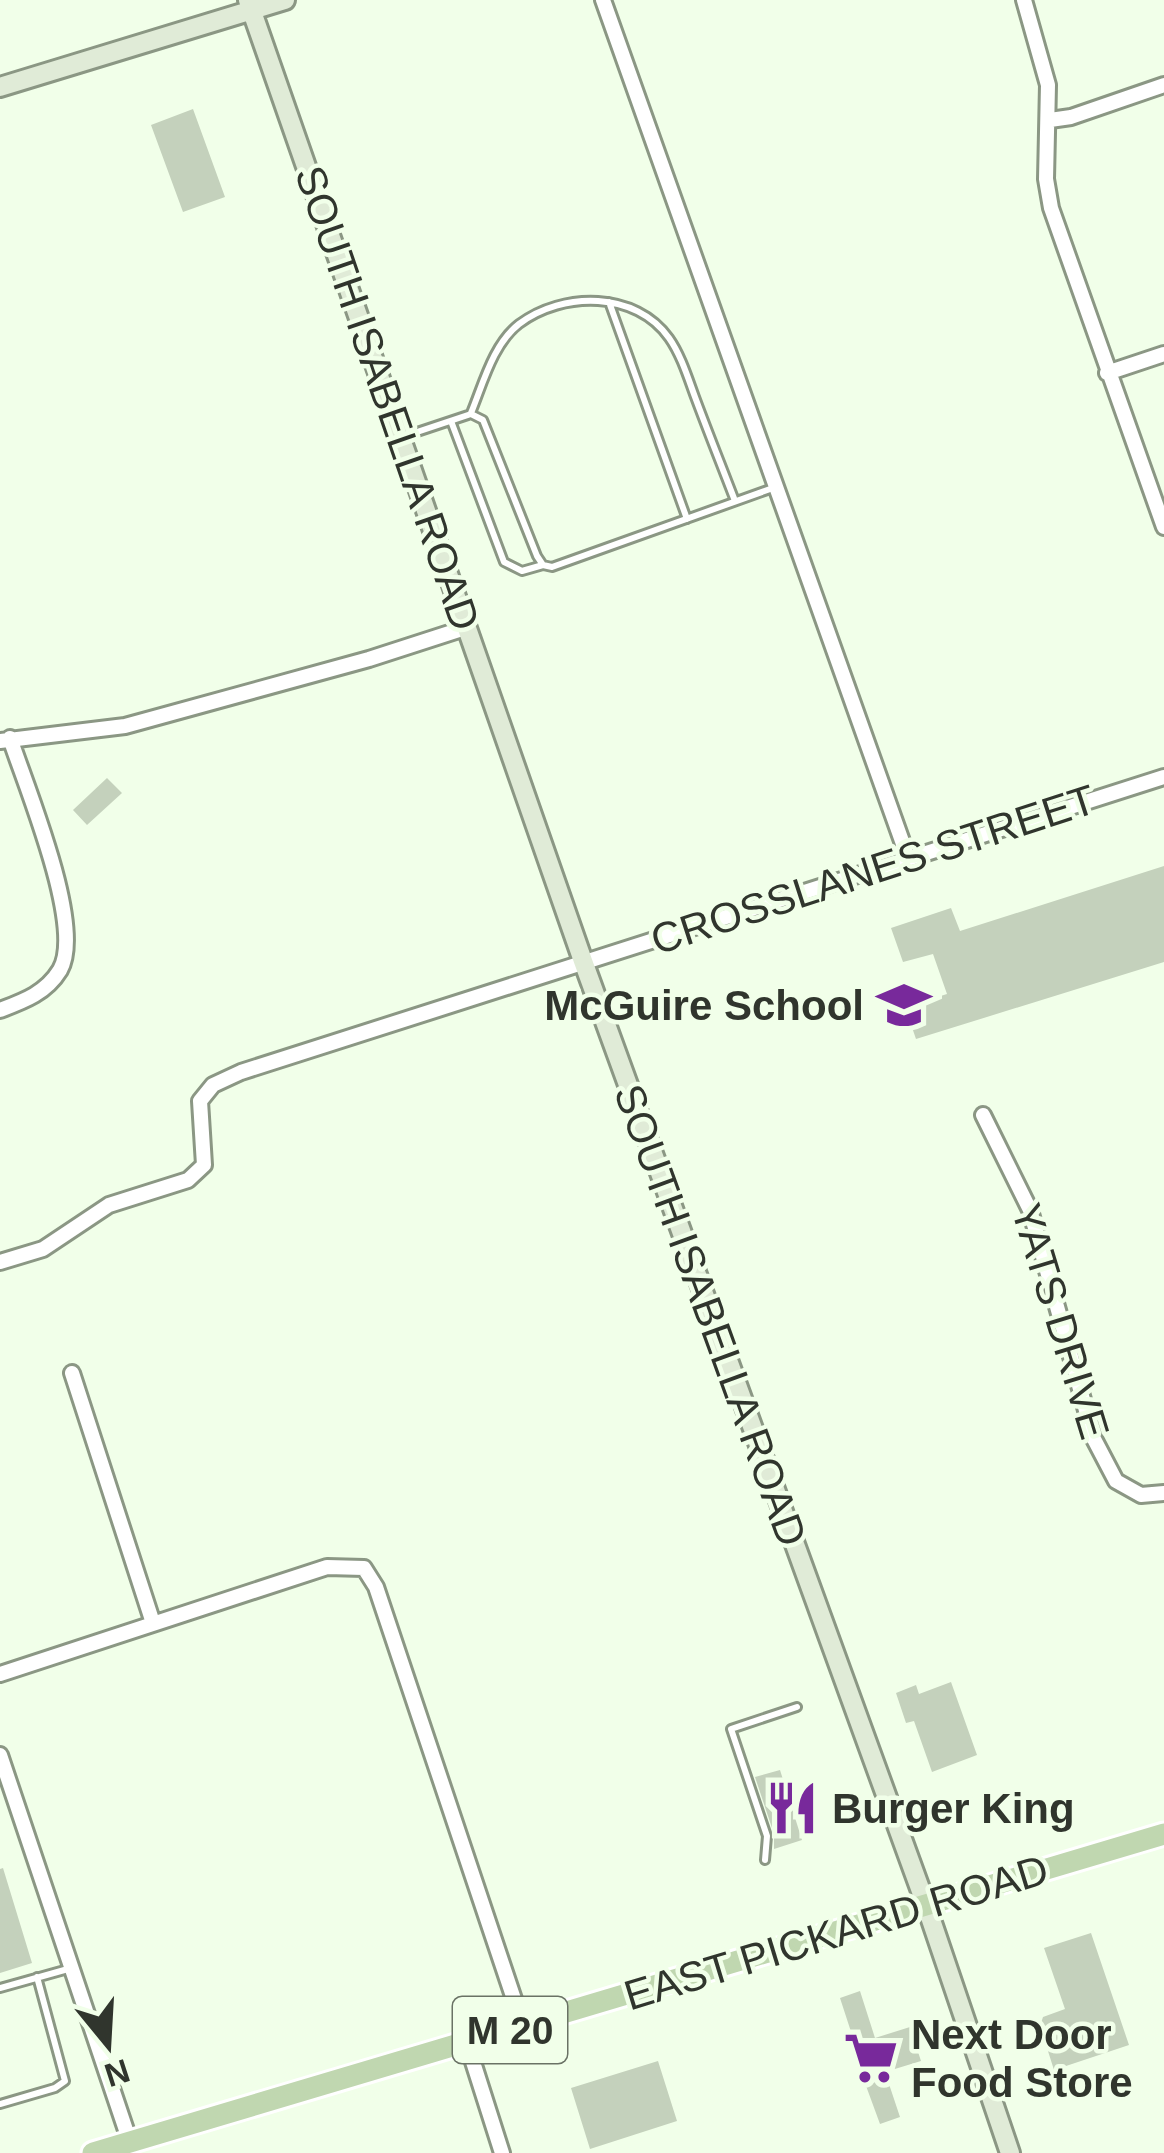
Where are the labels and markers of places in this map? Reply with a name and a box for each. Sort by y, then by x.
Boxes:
school or university icon: McGuire School [875,976,933,1034]
place label: McGuire School [544,982,864,1029]
restaurant icon: Burger King [763,1779,821,1837]
place label: Burger King [832,1785,1075,1832]
place label: Next Door Food Store [911,2011,1133,2106]
supermarket icon: Next Door Food Store [842,2029,900,2087]

